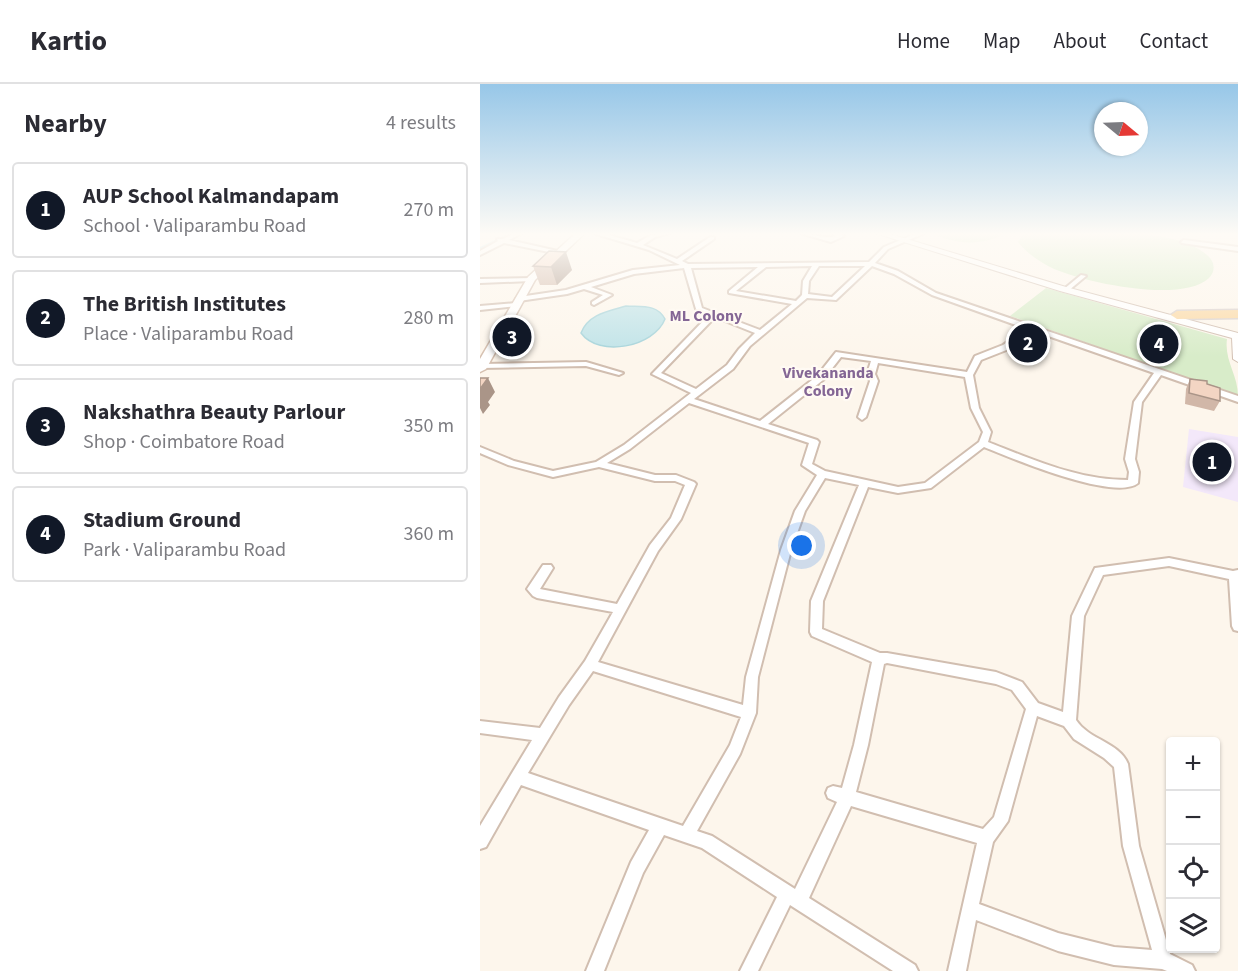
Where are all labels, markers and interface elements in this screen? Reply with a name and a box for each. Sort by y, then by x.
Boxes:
text: Kartio [30,21,107,61]
text: Home [897,26,950,56]
text: Map [983,26,1021,56]
text: About [1054,26,1106,56]
text: Contact [1139,26,1208,56]
north arrow [1094,102,1148,156]
text: Nearby [24,105,107,142]
text: 4 results [386,109,456,137]
text: AUP School Kalmandapam [83,180,339,212]
text: 1 [40,196,51,224]
text: 270 m [404,196,454,224]
text: School · Valiparambu Road [83,212,306,240]
text: The British Institutes [83,288,286,320]
text: 2 [40,304,51,332]
text: 280 m [404,304,454,332]
district label: ML Colony [670,305,743,327]
pin: 3 [492,314,531,360]
text: Place · Valiparambu Road [83,320,294,348]
pin: 2 [1008,320,1048,366]
pin: 4 [1140,322,1178,366]
district label: Vivekananda Colony [781,362,874,402]
text: Nakshathra Beauty Parlour [83,396,345,428]
text: 3 [40,412,51,440]
text: 350 m [404,412,454,440]
text: Shop · Coimbatore Road [83,428,285,456]
pin: 1 [1192,440,1232,484]
text: Stadium Ground [83,504,241,536]
text: 4 [40,520,51,548]
text: 360 m [404,520,454,548]
your location [787,531,816,560]
text: Park · Valiparambu Road [83,536,286,564]
map controls [1166,737,1220,953]
button: + [1166,737,1220,791]
button: − [1166,791,1220,845]
button: locate [1166,845,1220,899]
button: layers [1166,899,1220,953]

